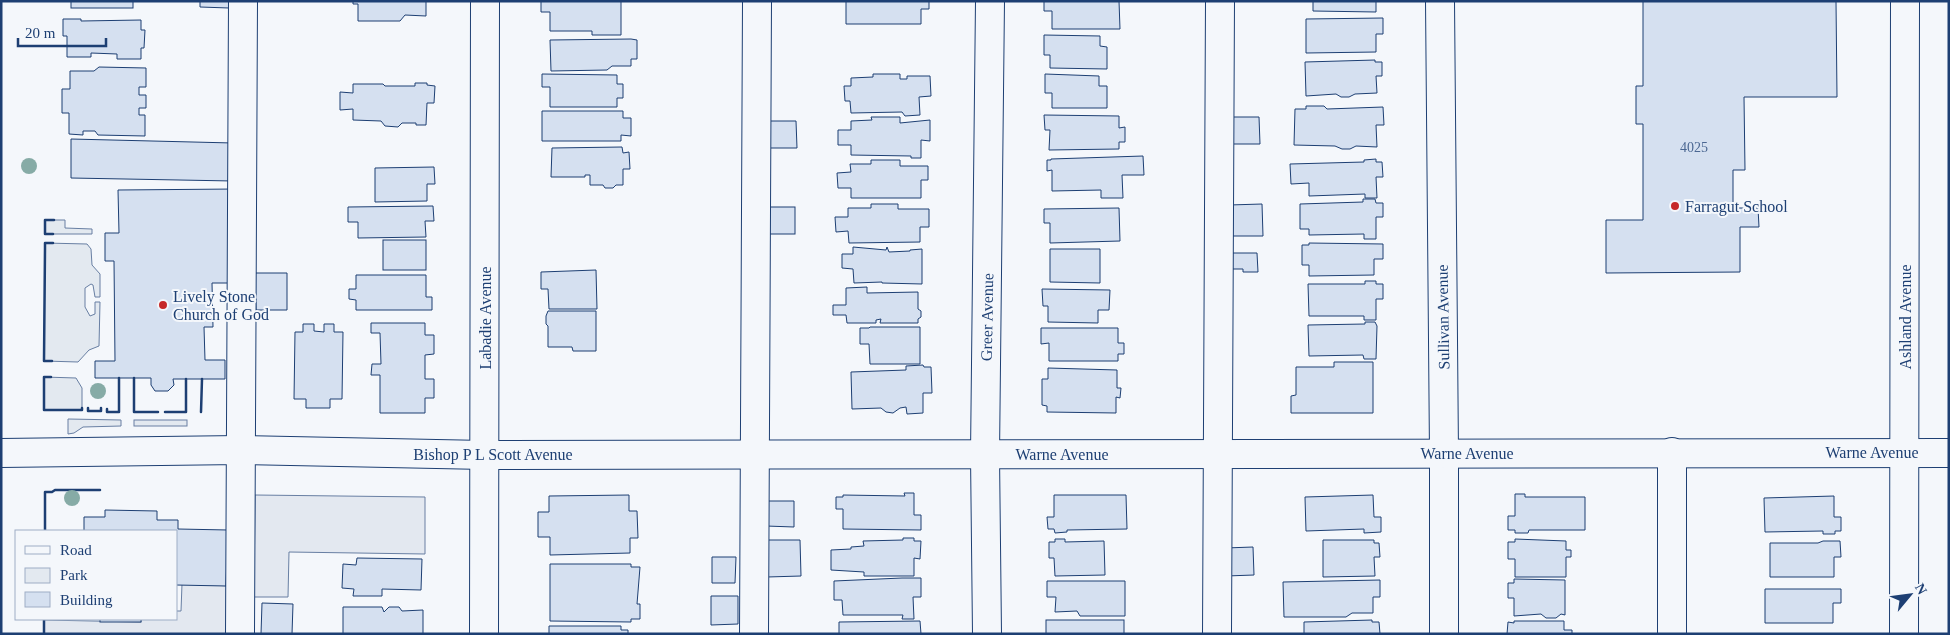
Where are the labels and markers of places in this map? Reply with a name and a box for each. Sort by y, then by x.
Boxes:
place label: Farragut School [1685,198,1788,216]
marker: Farragut School [1669,200,1681,212]
place label: Lively Stone Church of God [173,288,269,323]
marker: Lively Stone Church of God [157,299,169,311]

